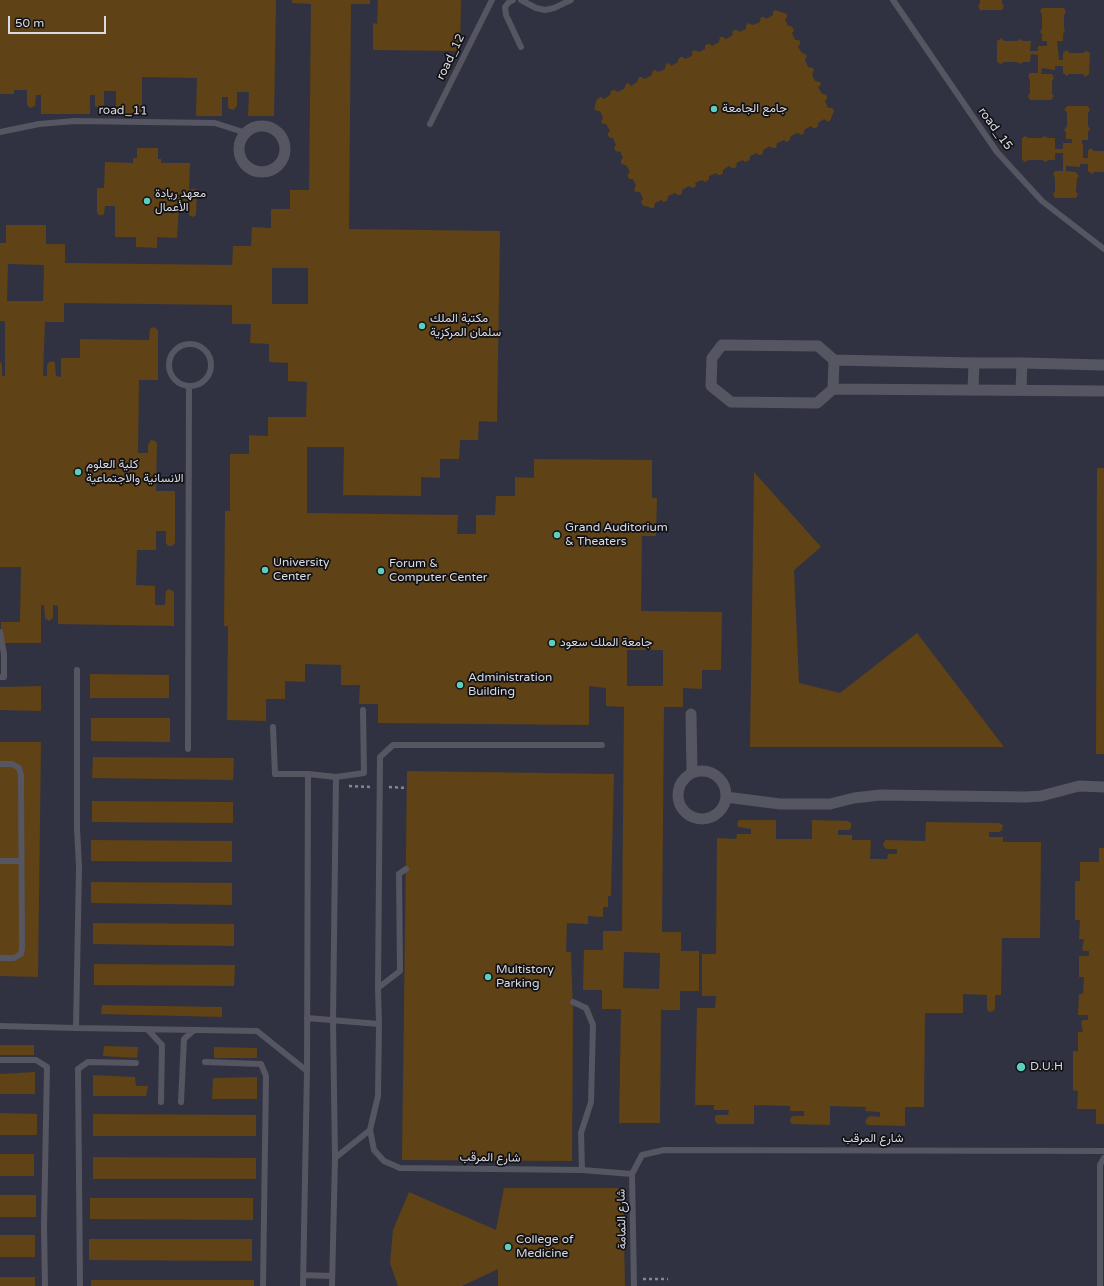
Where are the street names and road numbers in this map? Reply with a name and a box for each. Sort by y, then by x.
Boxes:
street label: road_12 [434,32,468,82]
street label: road_11 [98,103,148,119]
street label: road_15 [975,105,1015,153]
street label: شارع المرقب [843,1132,903,1146]
street label: شارع المرقب [459,1150,521,1166]
street label: شارع الثمامة [614,1189,630,1249]

